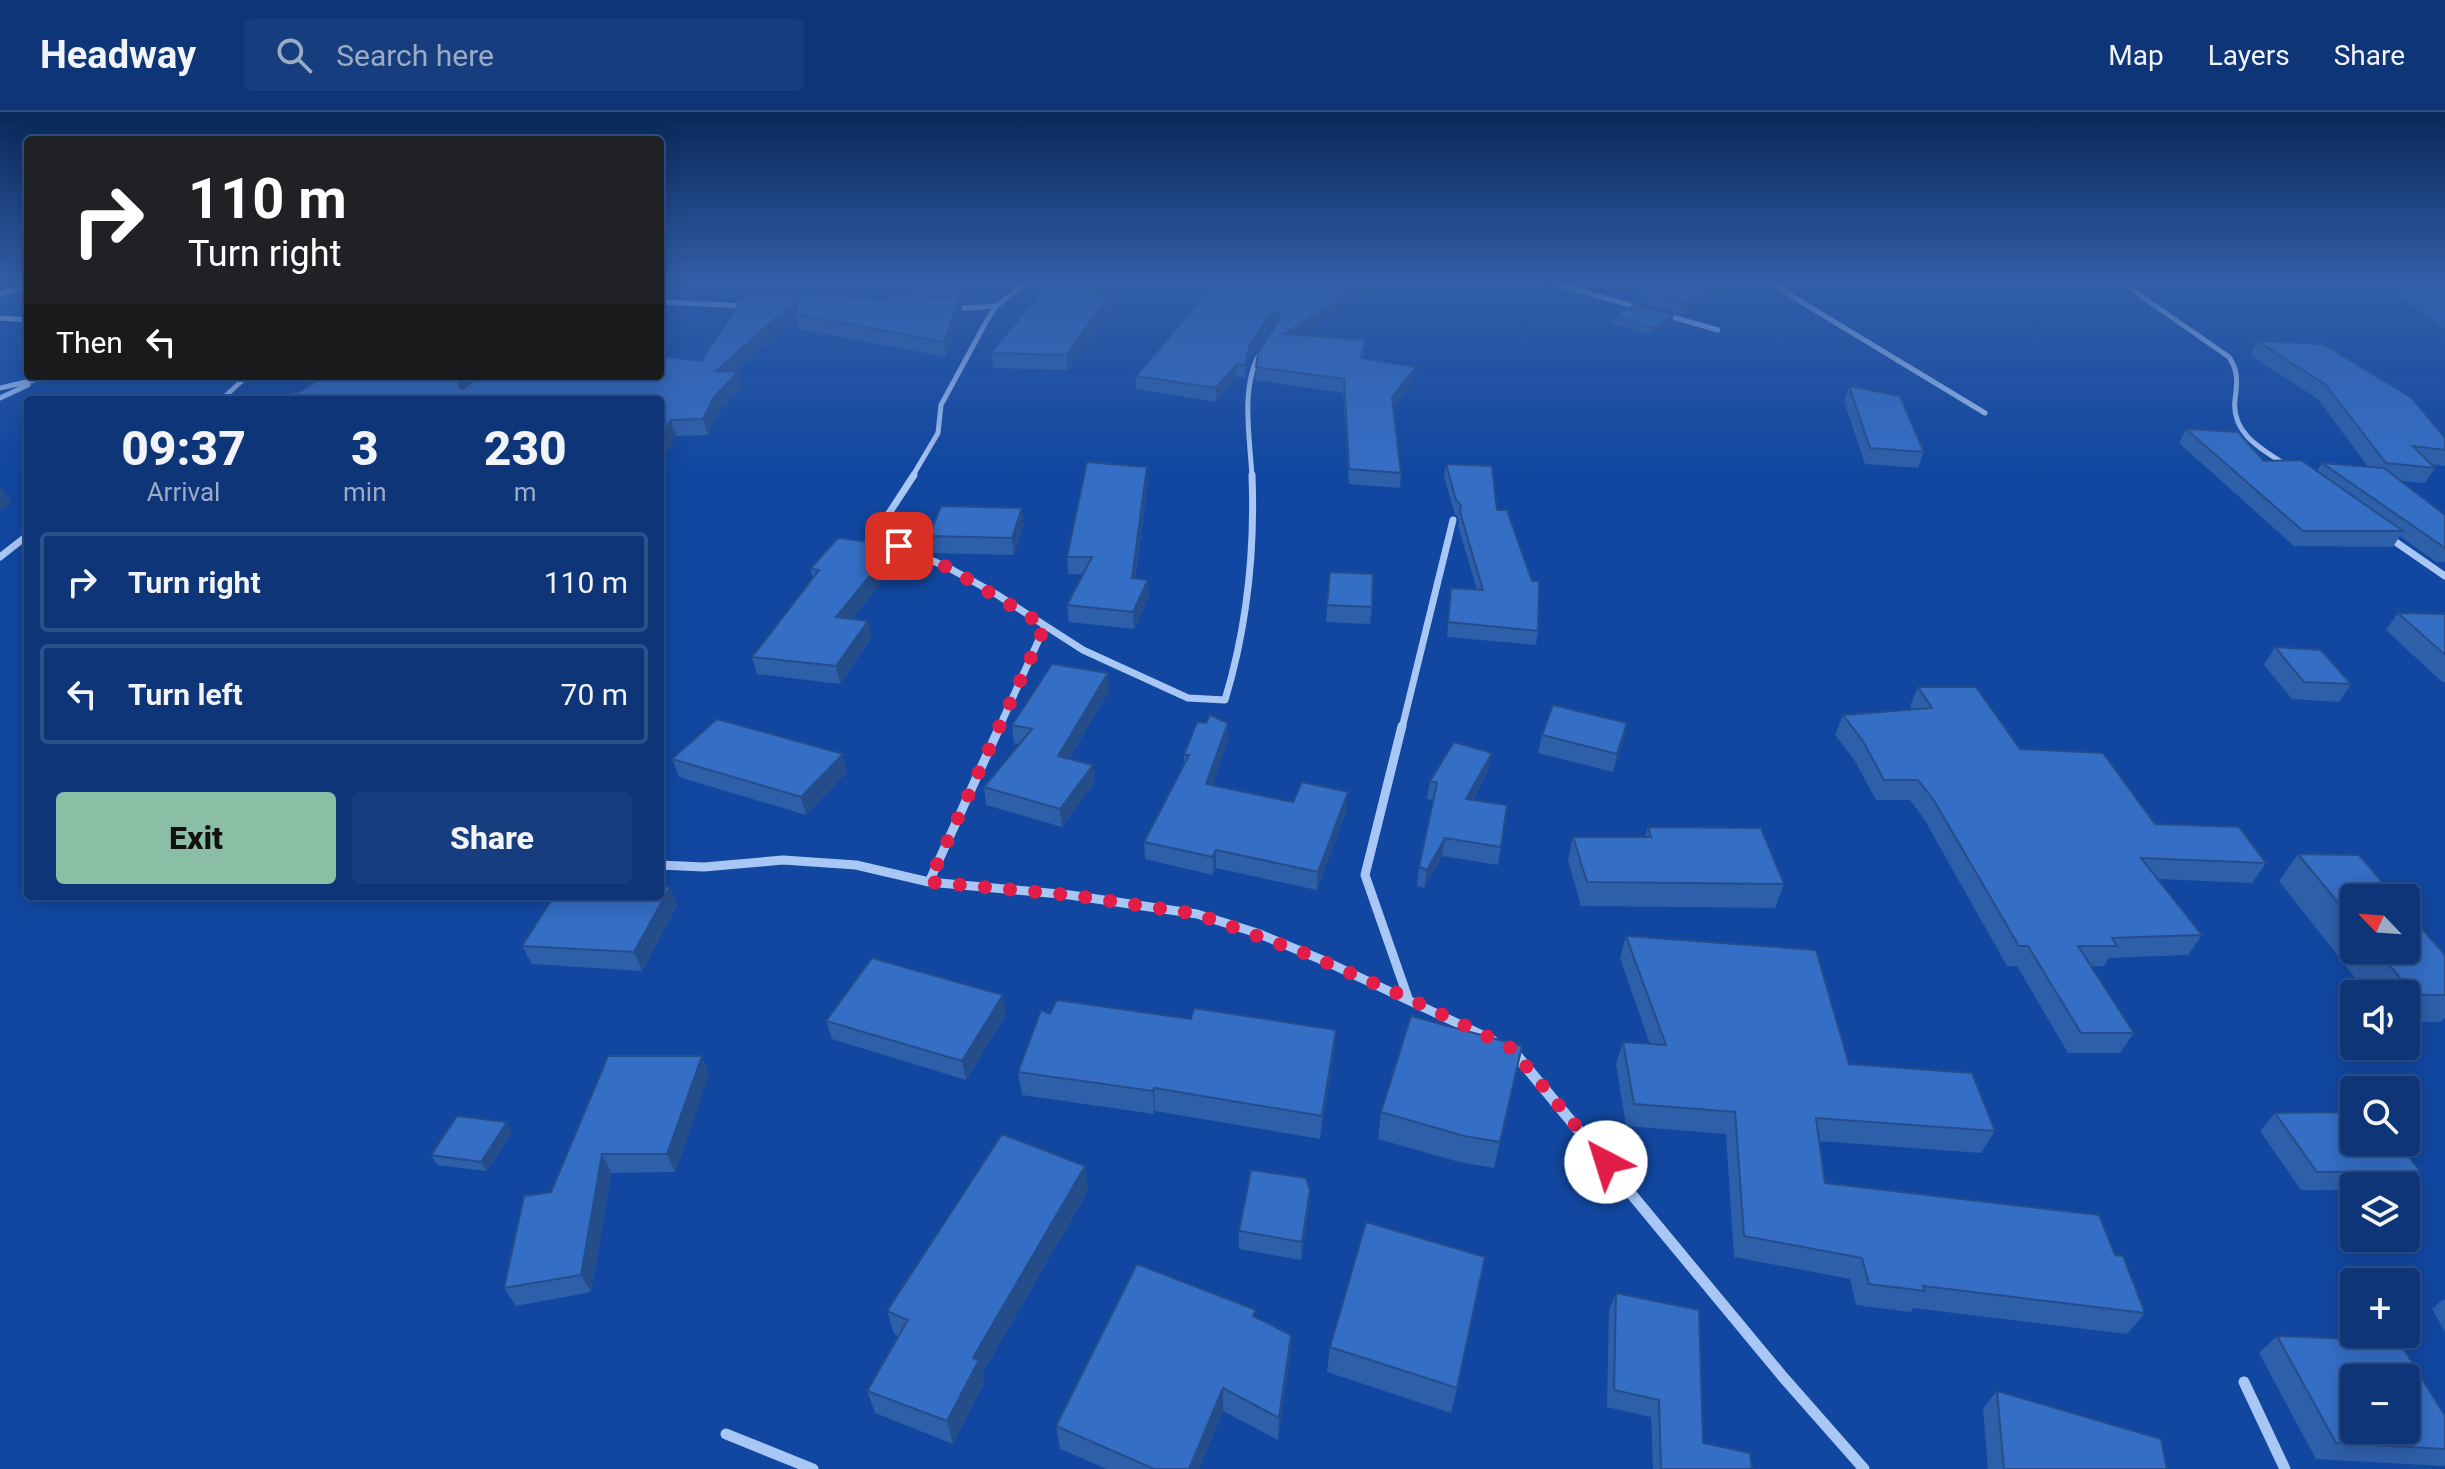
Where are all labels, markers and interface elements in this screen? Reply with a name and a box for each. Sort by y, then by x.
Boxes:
search box [244,19,804,91]
text: Headway [40,33,196,77]
icon: search [272,33,316,77]
text: Search here [336,38,494,73]
text: Map [2108,39,2164,72]
text: Layers [2208,39,2290,72]
text: Share [2334,39,2405,72]
text: 110 m [188,166,347,232]
icon: right [56,168,160,272]
text: Turn right [188,233,341,275]
icon: left [139,320,183,364]
text: Then [56,325,123,360]
text: 09:37 [121,420,246,477]
text: 3 [351,420,379,477]
text: 230 [484,420,567,477]
text: Arrival [147,477,220,507]
text: min [343,477,387,507]
text: m [514,477,537,507]
pin [865,512,933,580]
icon: arrive [877,524,921,568]
icon: right [60,560,104,604]
text: Turn right [128,565,261,600]
text: 110 m [544,565,628,600]
icon: left [60,672,104,716]
text: Turn left [128,677,243,712]
text: 70 m [561,677,628,712]
button: Exit [56,792,336,884]
button: Share [352,792,632,884]
north arrow [2340,884,2420,964]
map controls [2340,884,2420,1444]
button: sound [2340,980,2420,1060]
button: search [2340,1076,2420,1156]
position arrow [1564,1120,1648,1204]
button: layers [2340,1172,2420,1252]
button: + [2340,1268,2420,1348]
button: − [2340,1364,2420,1444]

